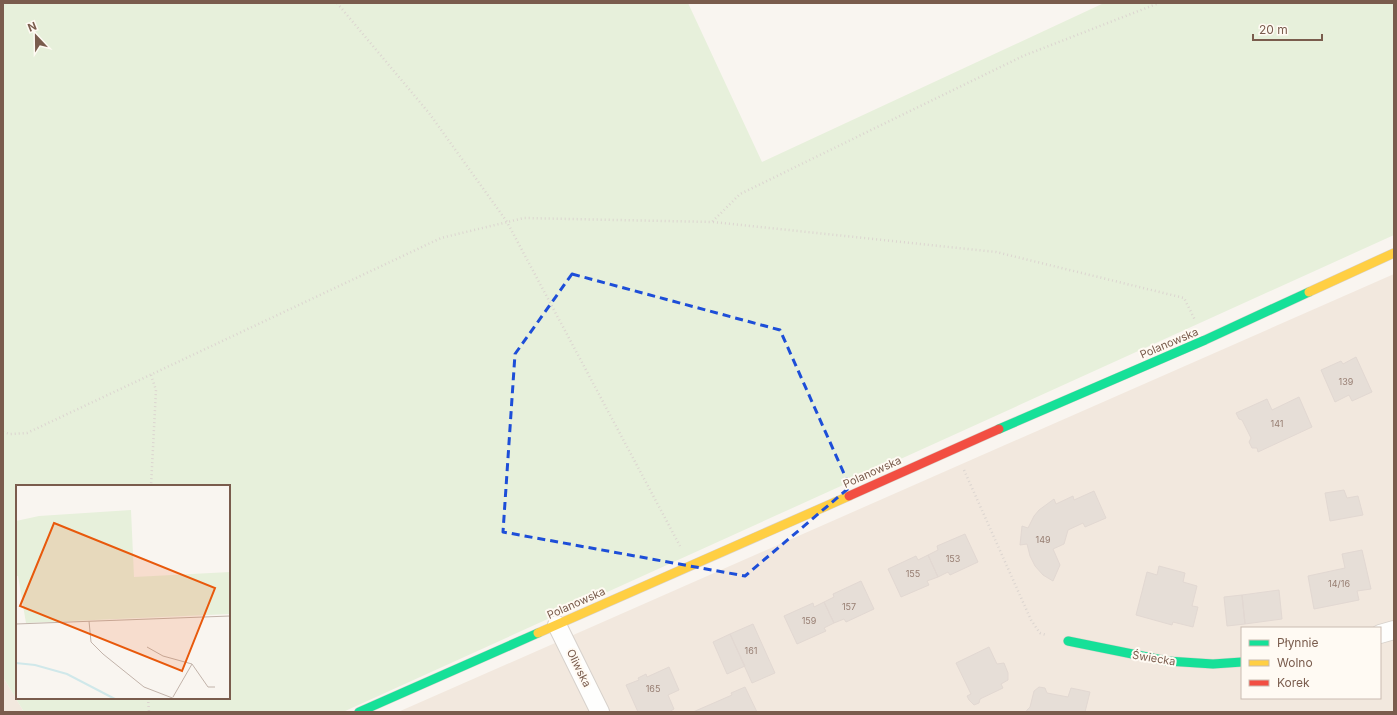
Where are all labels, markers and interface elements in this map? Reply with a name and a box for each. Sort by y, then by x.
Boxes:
north arrow [16,16,56,56]
scale bar [1253,16,1322,42]
text: N [26,19,39,35]
text: 20 m [1259,22,1288,37]
street label: Polanowska [1138,324,1200,362]
house number: 139 [1339,376,1354,387]
house number: 141 [1271,418,1283,429]
street label: Polanowska [841,453,903,491]
inset map [16,485,230,699]
house number: 149 [1035,534,1051,545]
house number: 153 [946,553,961,564]
house number: 155 [906,568,920,579]
house number: 14/16 [1328,578,1350,589]
street label: Polanowska [545,584,607,622]
house number: 157 [842,601,856,612]
house number: 159 [802,615,817,626]
legend [1241,627,1381,699]
text: Płynnie [1277,635,1318,650]
house number: 161 [745,645,757,656]
street label: Oliwska [564,647,594,689]
street label: Świecka [1131,648,1177,668]
text: Wolno [1277,655,1313,670]
text: Korek [1277,675,1310,690]
house number: 165 [646,683,660,694]

